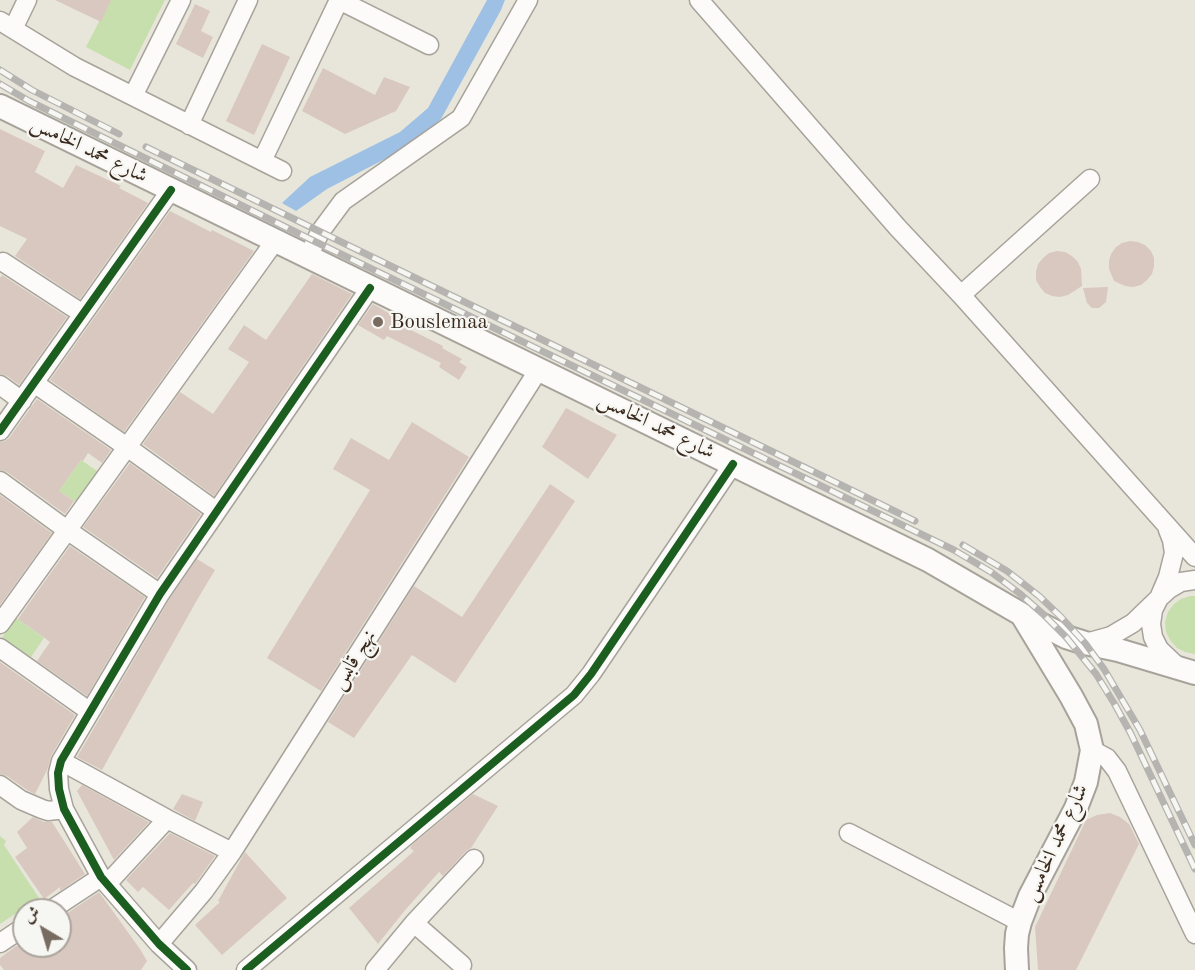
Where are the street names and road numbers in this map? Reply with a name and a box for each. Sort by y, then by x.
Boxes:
street label: شارع محمد الخامس [26,111,152,189]
street label: شارع محمد الخامس [593,387,719,465]
street label: نهج قابس [326,625,382,695]
street label: شارع محمد الخامس [1018,780,1094,906]

